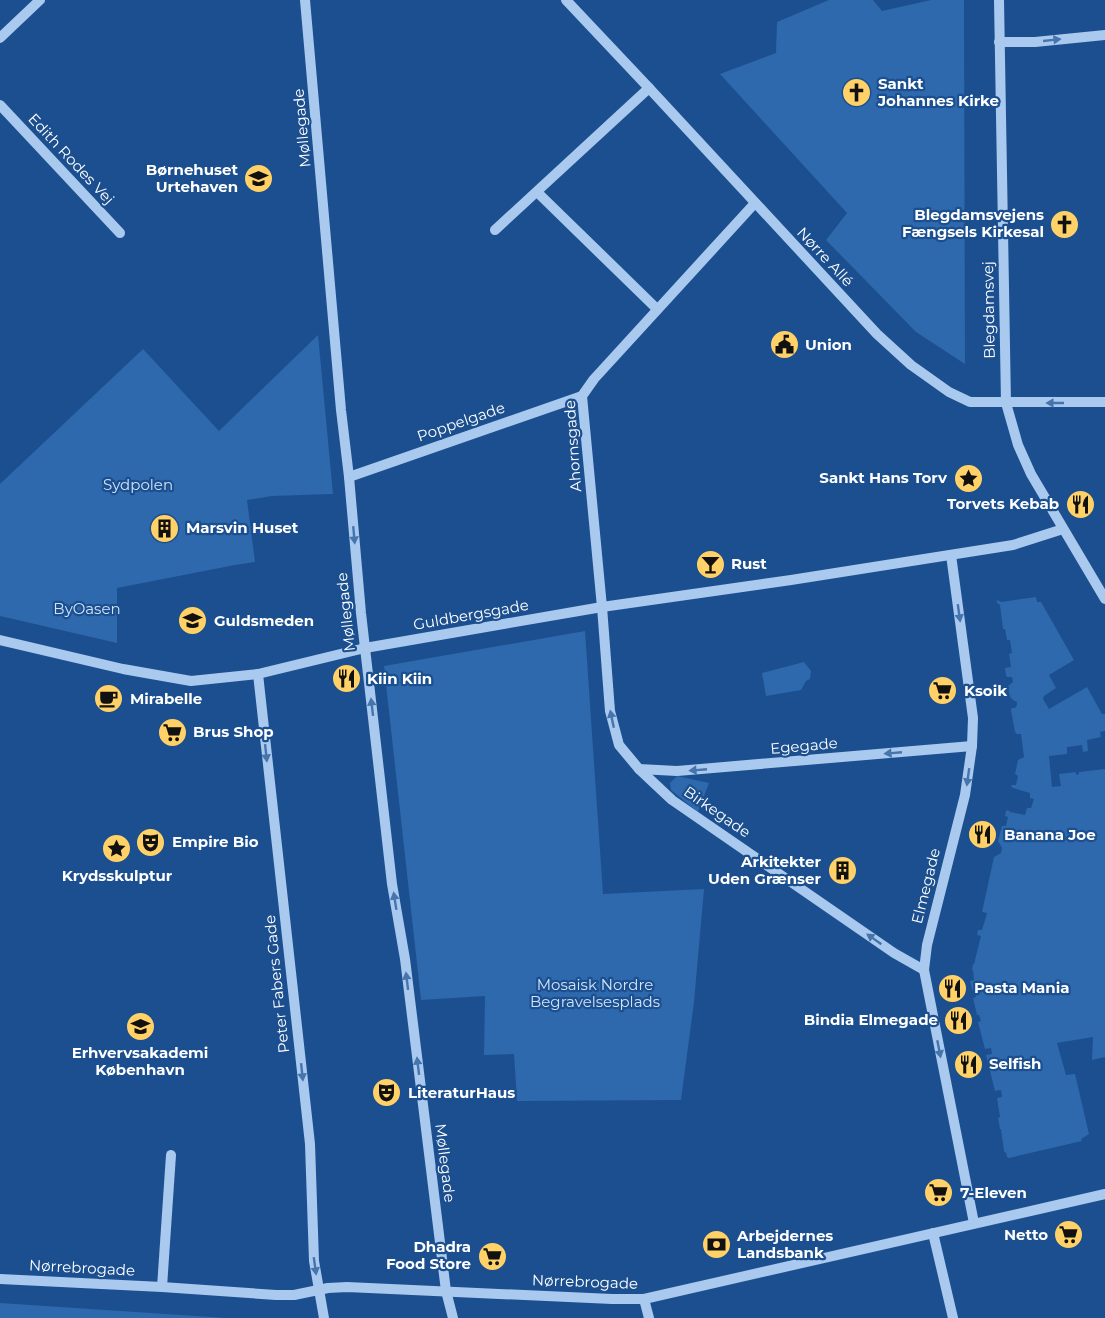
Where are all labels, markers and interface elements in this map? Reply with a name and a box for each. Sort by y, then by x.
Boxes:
one-way arrow [1043,35,1062,45]
place label: Sankt Johannes Kirke [877,74,999,110]
church icon: Sankt Johannes Kirke [841,77,873,109]
street label: Møllegade [289,88,314,168]
street label: Edith Rodes Vej [24,109,118,208]
place label: Børnehuset Urtehaven [146,160,238,196]
school or university icon: Børnehuset Urtehaven [243,163,275,195]
place label: Blegdamsvejens Fængsels Kirkesal [902,205,1044,241]
church icon: Blegdamsvejens Fængsels Kirkesal [1049,208,1081,240]
street label: Nørre Allé [793,223,858,290]
street label: Blegdamsvej [978,261,999,359]
public building icon: Union [768,329,800,361]
place label: Union [805,335,852,354]
street label: Poppelgade [414,398,507,445]
one-way arrow [1046,398,1065,407]
street label: Ahornsgade [560,399,585,493]
place icon: Sankt Hans Torv [952,462,984,494]
place label: Sankt Hans Torv [819,468,948,487]
park label: Sydpolen [103,475,173,494]
restaurant icon: Torvets Kebab [1064,488,1096,520]
place label: Torvets Kebab [947,494,1059,513]
building icon: Marsvin Huset [149,512,181,544]
place label: Marsvin Huset [186,518,299,537]
one-way arrow [349,525,359,544]
bar icon: Rust [694,548,726,580]
place label: Rust [731,554,767,573]
street label: Møllegade [332,572,359,652]
street label: Guldbergsgade [412,595,530,634]
park label: ByOasen [53,599,121,618]
one-way arrow [954,603,963,622]
school or university icon: Guldsmeden [177,605,209,637]
place label: Guldsmeden [214,611,314,630]
restaurant icon: Kiin Kiin [330,663,362,695]
place label: Kiin Kiin [367,669,432,688]
supermarket icon: Ksoik [927,675,959,707]
place label: Ksoik [964,681,1007,700]
cafe icon: Mirabelle [93,683,125,715]
place label: Mirabelle [130,689,202,708]
one-way arrow [367,698,377,717]
one-way arrow [607,709,616,728]
supermarket icon: Brus Shop [156,716,188,748]
place label: Brus Shop [193,722,274,741]
street label: Egegade [769,733,838,758]
one-way arrow [262,744,271,763]
one-way arrow [883,748,902,758]
one-way arrow [689,765,708,774]
one-way arrow [963,767,972,786]
street label: Birkegade [680,782,754,842]
restaurant icon: Banana Joe [967,819,999,851]
place label: Banana Joe [1004,825,1096,844]
theatre icon: Empire Bio [135,826,167,858]
place label: Empire Bio [172,832,259,851]
place icon: Krydsskulptur [101,833,133,865]
street label: Elmegade [907,846,944,926]
place label: Arkitekter Uden Grænser [708,852,822,888]
building icon: Arkitekter Uden Grænser [826,855,858,887]
place label: Krydsskulptur [62,866,173,885]
one-way arrow [390,891,399,910]
street label: Peter Fabers Gade [260,914,293,1054]
one-way arrow [866,934,882,945]
one-way arrow [403,971,412,990]
restaurant icon: Pasta Mania [937,972,969,1004]
park label: Mosaisk Nordre Begravelsesplads [530,975,660,1011]
place label: Pasta Mania [974,978,1069,997]
restaurant icon: Bindia Elmegade [943,1004,975,1036]
school or university icon: Erhvervsakademi København [124,1010,156,1042]
place label: Bindia Elmegade [804,1010,938,1029]
one-way arrow [935,1040,944,1059]
place label: Erhvervsakademi København [72,1043,208,1079]
restaurant icon: Selfish [952,1048,984,1080]
place label: Selfish [989,1054,1041,1073]
one-way arrow [413,1056,423,1075]
one-way arrow [298,1063,307,1082]
theatre icon: LiteraturHaus [371,1077,403,1109]
place label: LiteraturHaus [408,1083,515,1102]
street label: Møllegade [431,1122,460,1203]
supermarket icon: 7-Eleven [923,1177,955,1209]
place label: 7-Eleven [960,1183,1027,1202]
supermarket icon: Netto [1053,1219,1085,1251]
place label: Netto [1004,1225,1048,1244]
place label: Arbejdernes Landsbank [736,1226,833,1262]
bank icon: Arbejdernes Landsbank [700,1229,732,1261]
place label: Dhadra Food Store [386,1237,471,1273]
supermarket icon: Dhadra Food Store [476,1240,508,1272]
street label: Nørrebrogade [29,1255,136,1280]
one-way arrow [310,1257,319,1276]
street label: Nørrebrogade [532,1270,638,1293]

